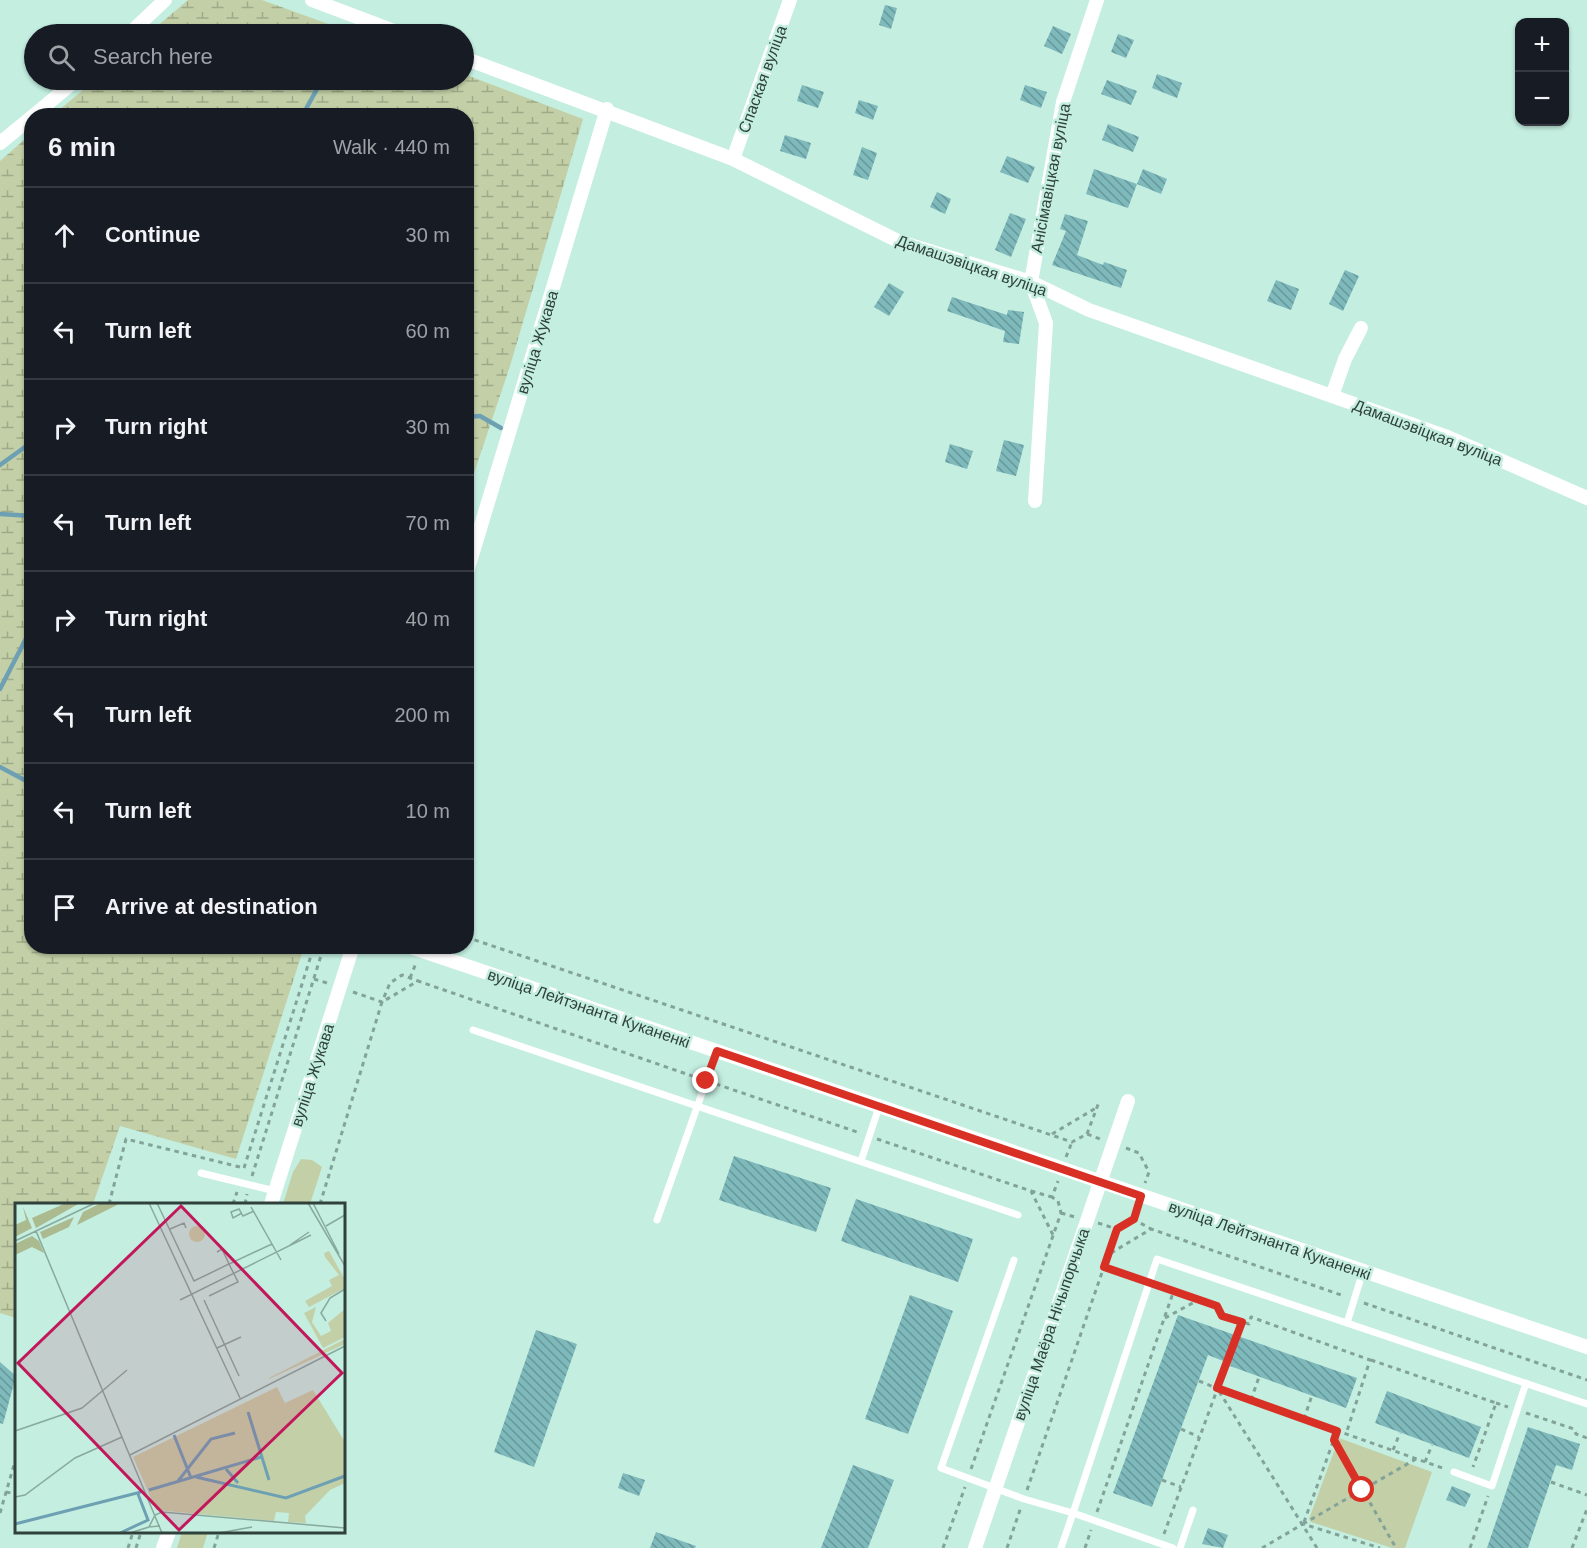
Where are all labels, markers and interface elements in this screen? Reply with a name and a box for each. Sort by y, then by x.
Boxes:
map controls [1515,18,1569,126]
button: + [1515,18,1569,72]
street label: Спаская вуліца [735,23,790,135]
search box [24,24,474,90]
icon: search [45,41,78,74]
text: Search here [93,44,213,69]
button: − [1515,72,1569,126]
street label: Анісімавіцкая вуліца [1028,102,1073,254]
text: 6 min [48,132,116,162]
text: Walk · 440 m [333,136,450,158]
icon: ahead [48,219,81,252]
text: Continue [105,222,200,247]
text: 30 m [406,224,450,246]
street label: Дамашэвіцкая вуліца [894,232,1049,299]
street label: вуліца Жукава [514,288,561,396]
icon: left [48,315,81,348]
text: Turn left [105,318,191,343]
text: 60 m [406,320,450,342]
street label: Дамашэвіцкая вуліца [1351,396,1505,469]
icon: right [48,411,81,444]
text: Turn right [105,414,207,439]
text: 30 m [406,416,450,438]
icon: left [48,507,81,540]
text: Turn left [105,510,191,535]
text: 70 m [406,512,450,534]
icon: right [48,603,81,636]
text: Turn right [105,606,207,631]
text: 40 m [406,608,450,630]
icon: left [48,699,81,732]
text: Turn left [105,702,191,727]
text: 200 m [394,704,450,726]
icon: left [48,795,81,828]
text: Turn left [105,798,191,823]
text: 10 m [406,800,450,822]
icon: arrive [48,891,81,924]
text: Arrive at destination [105,894,318,919]
street label: вуліца Лейтэнанта Куканенкі [485,966,692,1051]
street label: вуліца Жукава [288,1021,337,1129]
route end [692,1067,718,1093]
street label: вуліца Лейтэнанта Куканенкі [1166,1198,1373,1283]
inset map [15,1203,345,1533]
street label: вуліца Маёра Нічыпорчыка [1011,1226,1092,1422]
route start [1348,1476,1374,1502]

